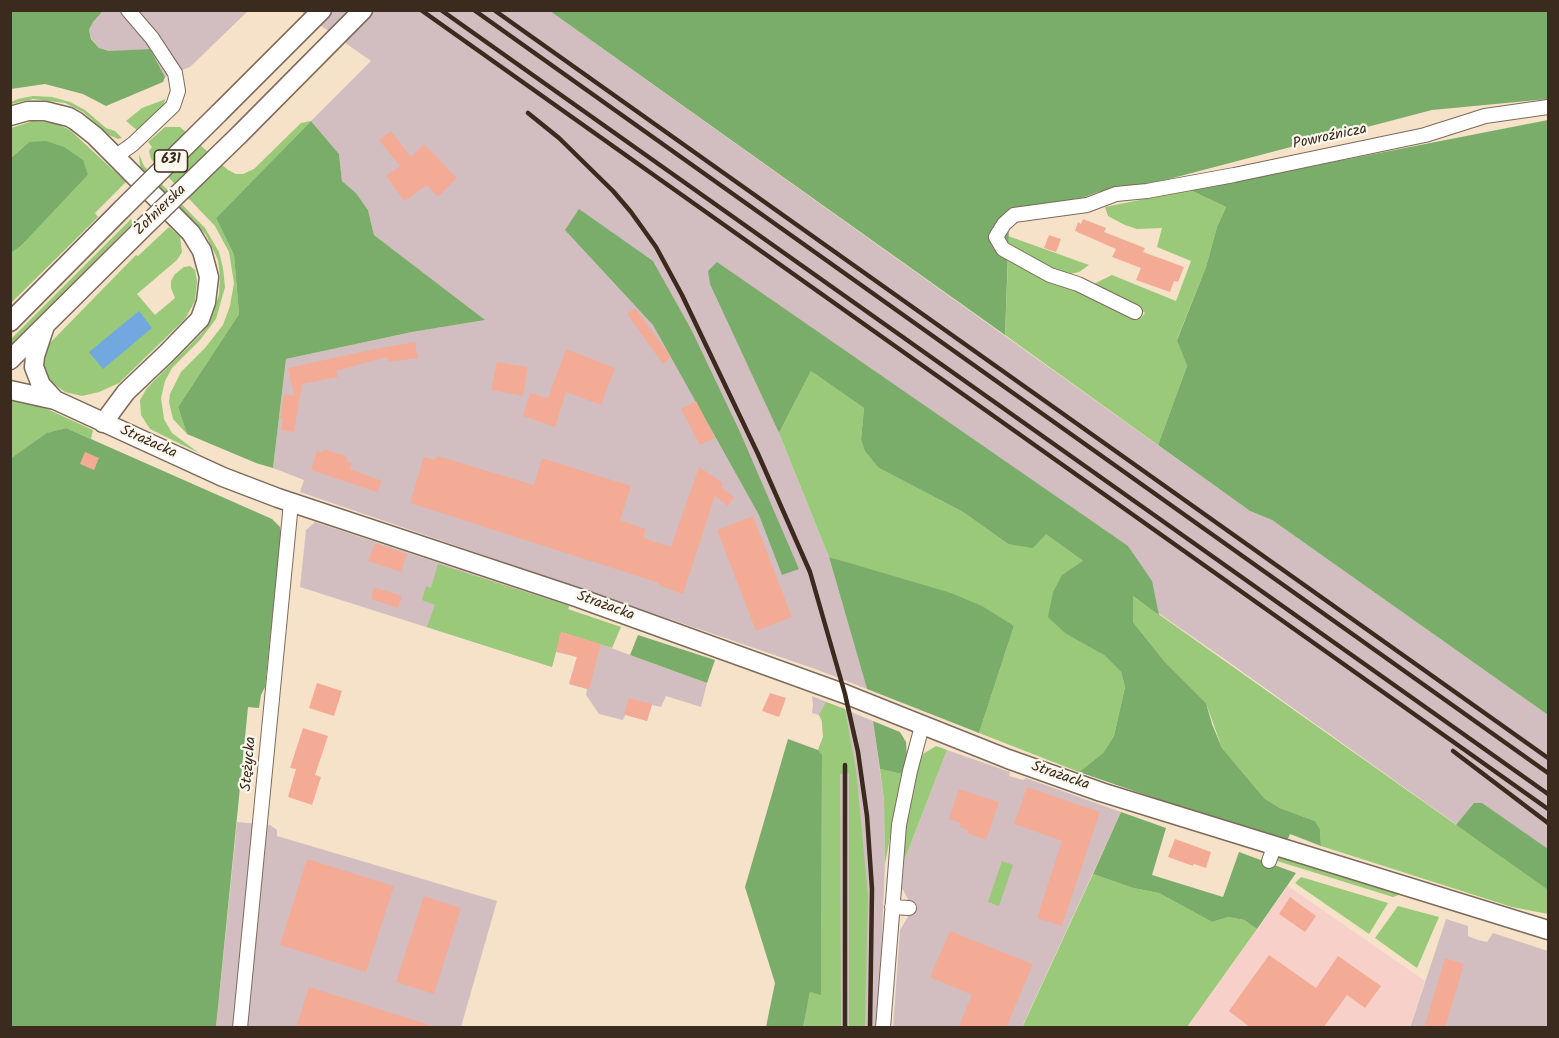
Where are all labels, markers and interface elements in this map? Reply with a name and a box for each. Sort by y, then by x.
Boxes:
street label: Powroźnicza [1291,121,1369,155]
road number: 631 [154,150,188,172]
street label: Żołnierska [131,182,191,240]
street label: Strażacka [117,423,179,463]
street label: Strażacka [574,588,636,626]
street label: Stężycka [239,736,261,792]
street label: Strażacka [1029,759,1091,795]

